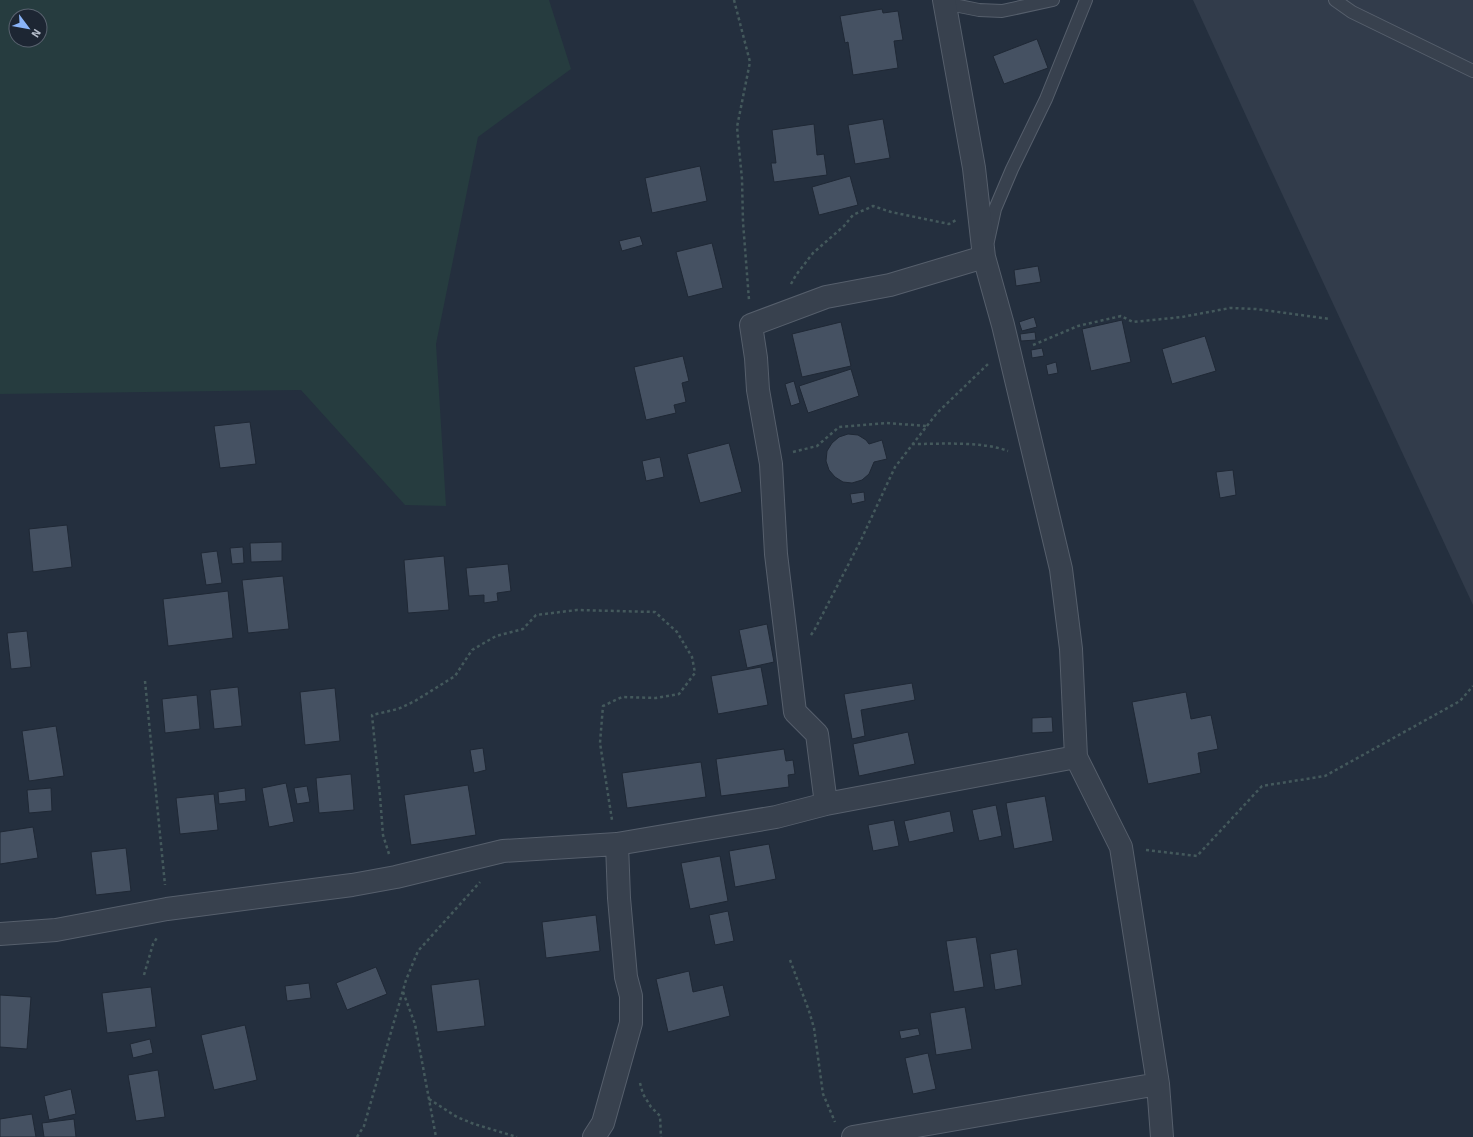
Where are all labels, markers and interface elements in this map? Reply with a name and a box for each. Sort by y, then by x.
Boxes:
north arrow [8,8,48,48]
text: N [29,26,44,40]

